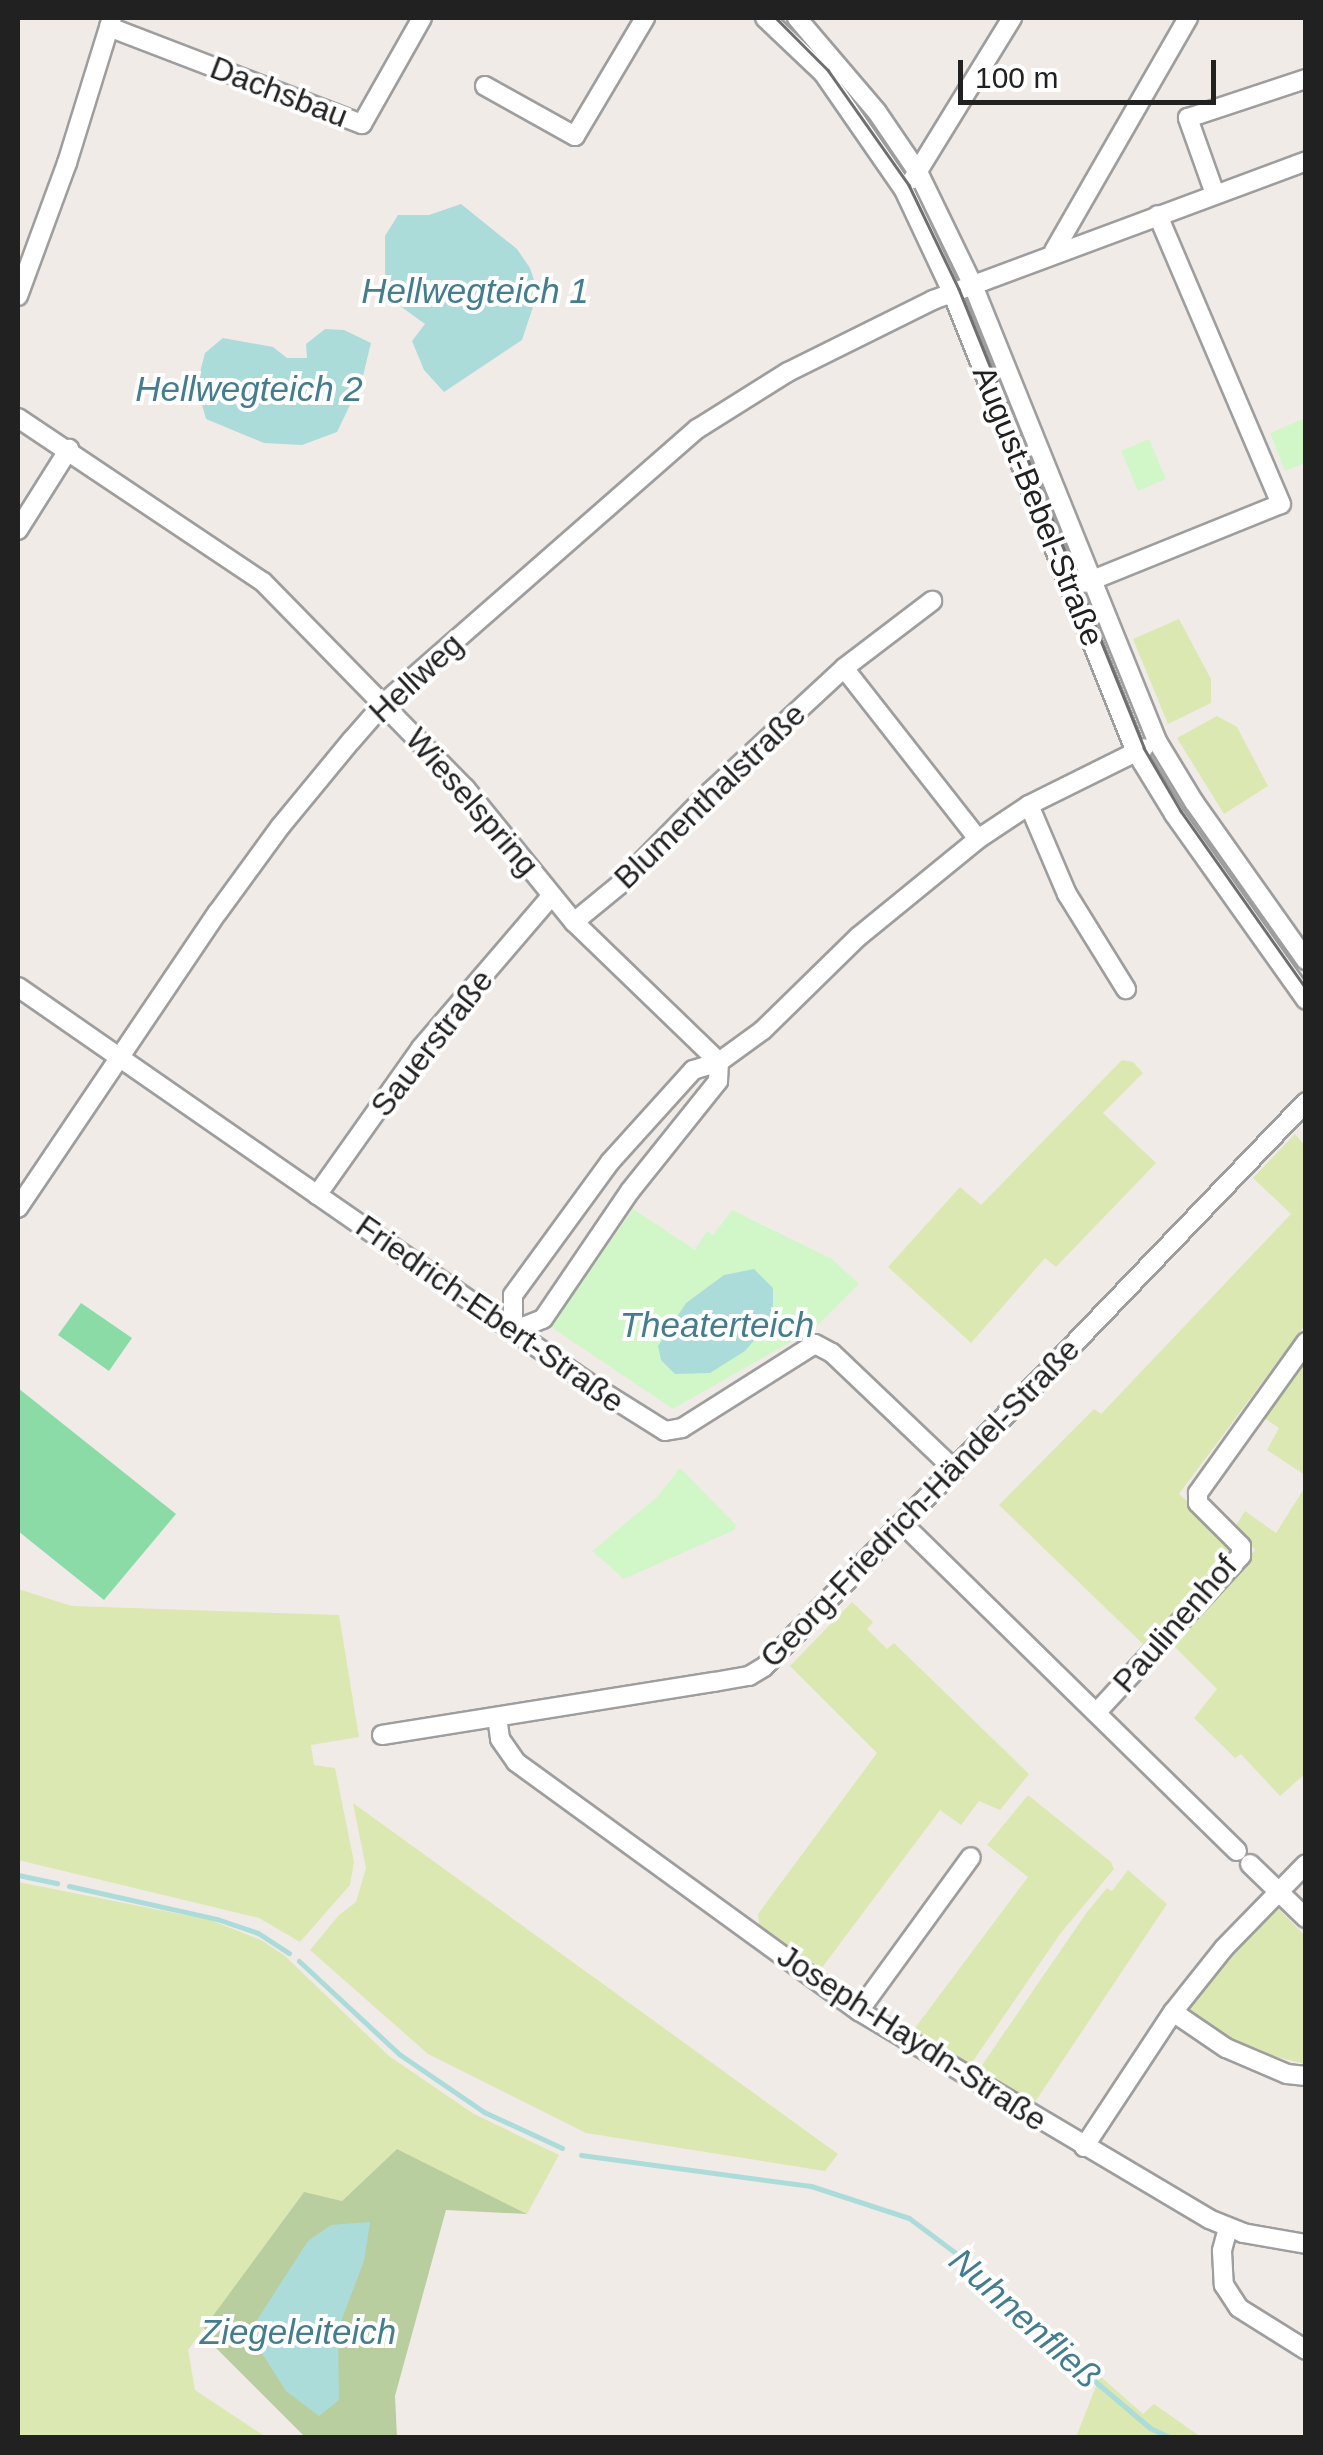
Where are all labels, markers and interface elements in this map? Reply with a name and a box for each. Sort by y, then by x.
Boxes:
scale bar [963,40,1220,102]
street label: Dachsbau [205,48,353,136]
text: 100 m [975,61,1058,94]
water label: Hellwegteich 1 [361,270,589,312]
street label: August-Bebel-Straße [964,360,1112,652]
water label: Hellwegteich 2 [135,368,363,410]
street label: Hellweg [361,625,471,731]
street label: Blumenthalstraße [606,695,814,897]
street label: Wieselspring [397,720,547,884]
street label: Sauerstraße [363,962,501,1124]
street label: Friedrich-Ebert-Straße [349,1207,631,1421]
water label: Theaterteich [620,1304,814,1346]
street label: Georg-Friedrich-Händel-Straße [752,1330,1088,1676]
street label: Paulinenhof [1105,1548,1245,1700]
street label: Joseph-Haydn-Straße [770,1937,1054,2139]
water label: Nuhnenfließ [941,2239,1109,2397]
water label: Ziegeleiteich [200,2311,396,2353]

